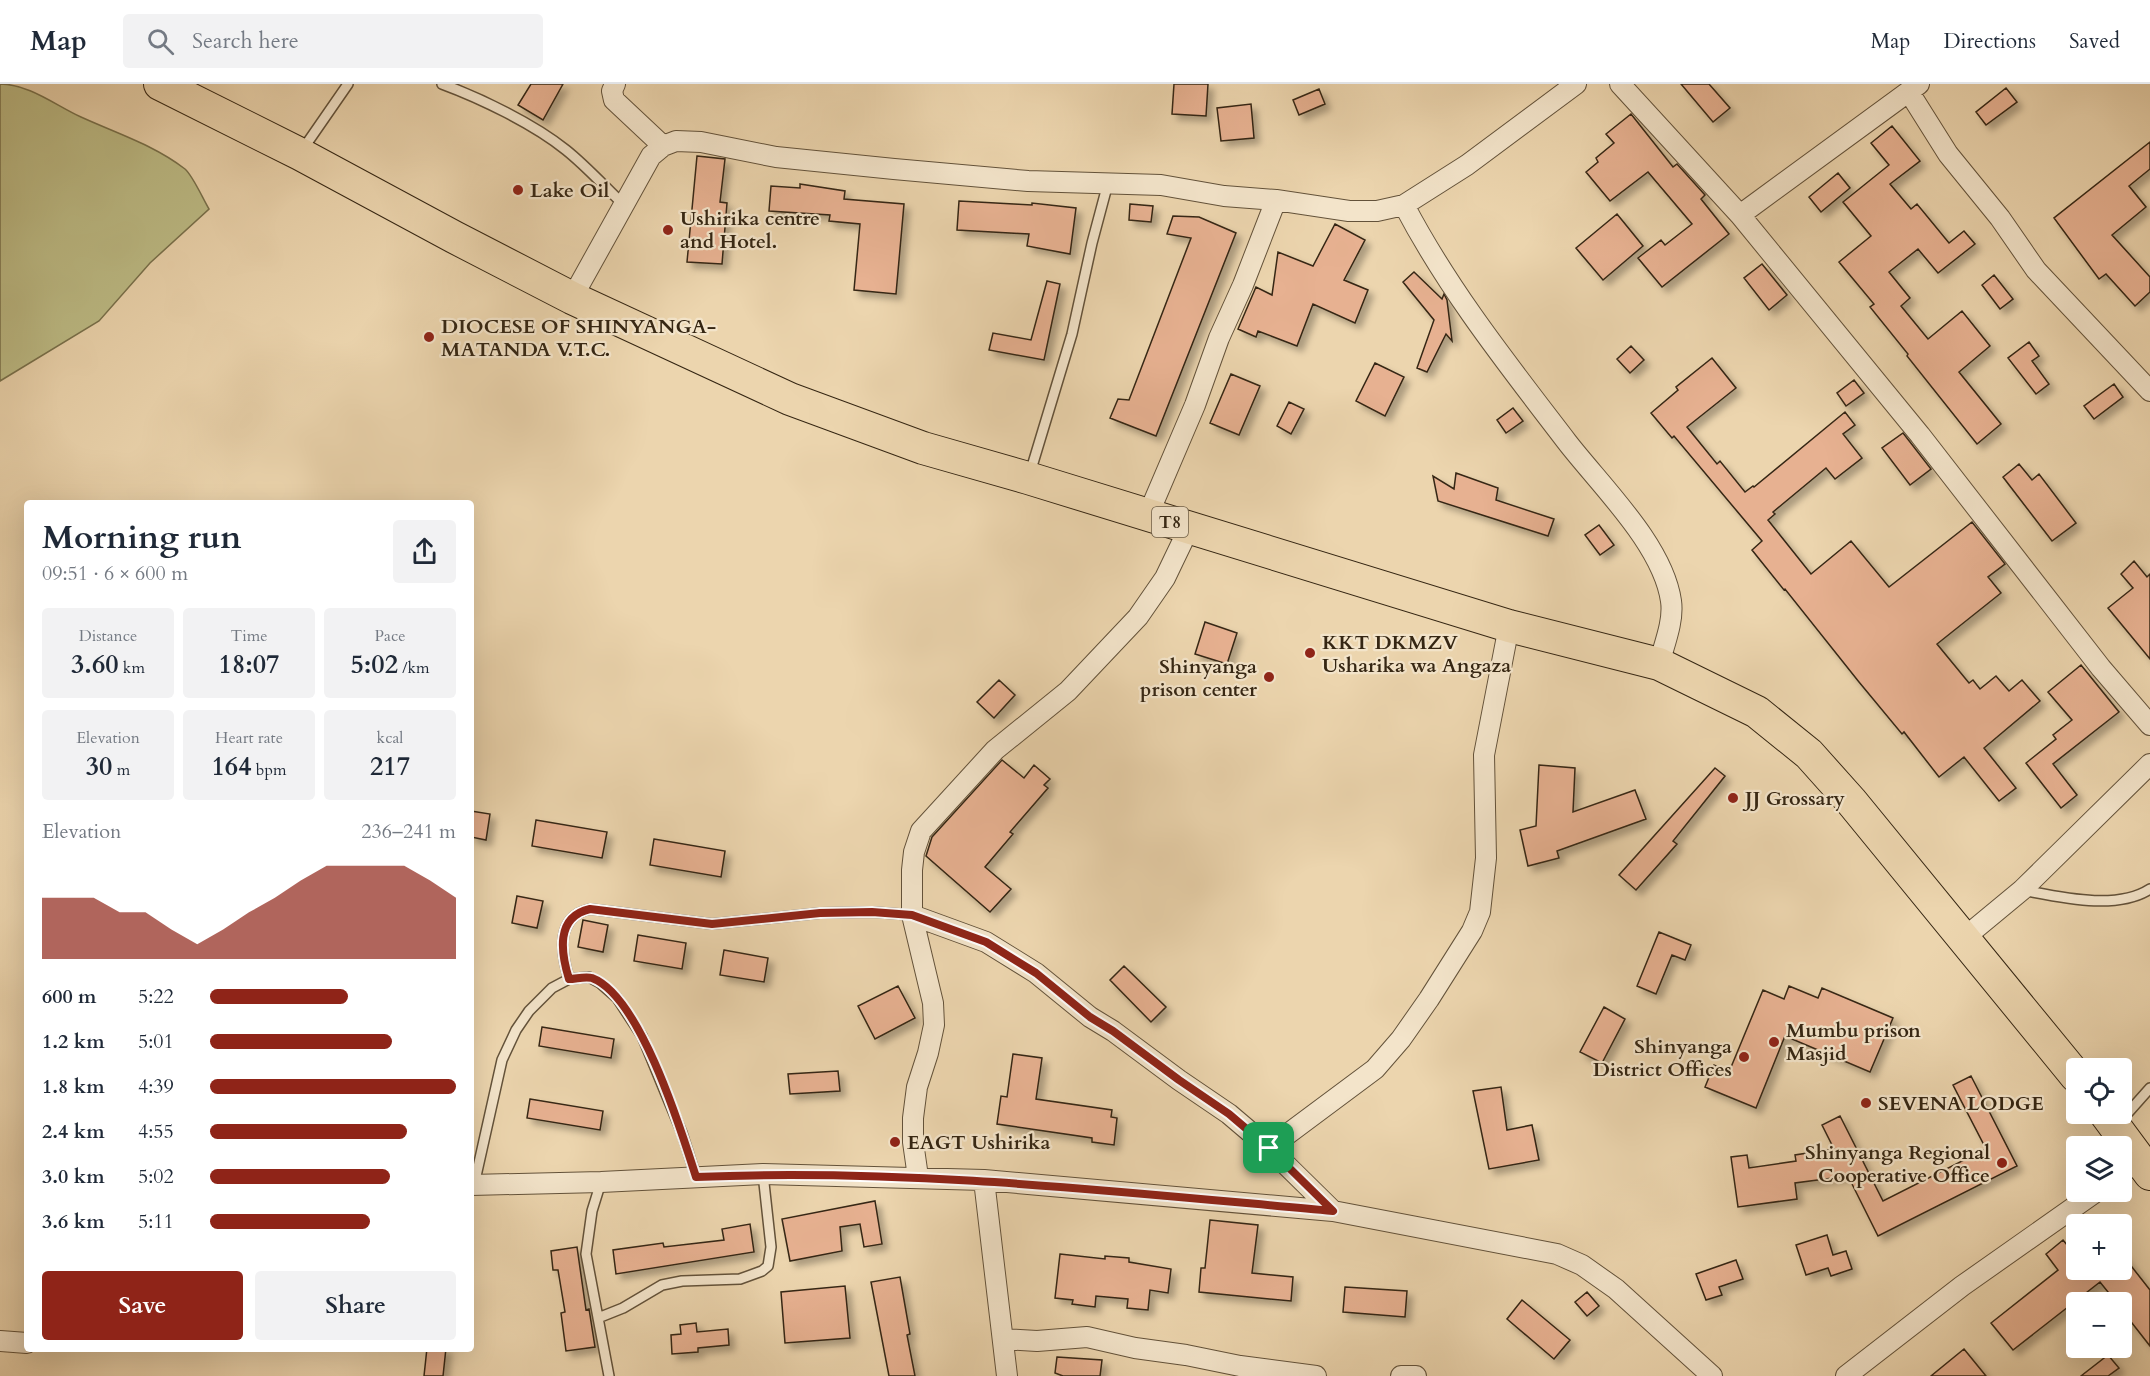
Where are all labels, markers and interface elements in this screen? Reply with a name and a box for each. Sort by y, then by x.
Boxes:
search box [123,14,543,68]
text: Map [30,22,87,60]
icon: search [144,25,177,58]
text: Search here [192,26,299,56]
text: Map [1870,27,1910,56]
text: Directions [1943,27,2036,56]
text: Saved [2069,27,2120,56]
place label: Lake Oil [530,177,610,204]
marker: Lake Oil [511,183,525,197]
place label: Ushirika centre and Hotel. [680,205,820,255]
marker: Ushirika centre and Hotel. [661,223,675,237]
place label: DIOCESE OF SHINYANGA- MATANDA V.T.C. [441,313,716,363]
marker: DIOCESE OF SHINYANGA- MATANDA V.T.C. [422,330,436,344]
road number: T8 [1152,507,1188,537]
text: Morning run [42,515,242,560]
button: share [393,520,456,583]
text: 09:51 · 6 × 600 m [42,560,188,587]
text: Distance [79,625,137,647]
text: Time [230,625,268,647]
text: Pace [375,625,405,647]
place label: KKT DKMZV Usharika wa Angaza [1322,629,1511,679]
marker: KKT DKMZV Usharika wa Angaza [1303,646,1317,660]
text: 3.60 [71,647,119,682]
text: 18:07 [219,647,279,682]
text: 5:02 [350,647,398,682]
place label: Shinyanga prison center [1140,653,1258,703]
text: km [119,657,145,679]
text: /km [398,657,430,679]
marker: Shinyanga prison center [1262,670,1276,684]
text: Elevation [76,727,140,749]
text: Heart rate [215,727,283,749]
text: kcal [377,727,403,749]
text: 30 [86,749,112,784]
text: 164 [212,749,252,784]
text: 217 [370,749,410,784]
text: m [112,759,130,781]
text: bpm [252,759,286,781]
place label: JJ Grossary [1742,785,1845,812]
marker: JJ Grossary [1726,791,1740,805]
text: Elevation [42,818,121,845]
text: 236–241 m [361,818,456,845]
text: 600 m [42,983,97,1010]
text: 5:22 [138,983,174,1010]
place label: Mumbu prison Masjid [1786,1017,1921,1067]
text: 1.2 km [42,1028,105,1055]
text: 5:01 [138,1028,174,1055]
place label: Shinyanga District Offices [1593,1033,1732,1083]
marker: Mumbu prison Masjid [1767,1035,1781,1049]
marker: Shinyanga District Offices [1737,1050,1751,1064]
map controls [2066,1058,2132,1358]
button: locate [2066,1058,2132,1124]
text: 1.8 km [42,1073,105,1100]
text: 4:39 [138,1073,174,1100]
place label: SEVENA LODGE [1878,1090,2044,1117]
marker: SEVENA LODGE [1859,1096,1873,1110]
text: 2.4 km [42,1118,105,1145]
text: 4:55 [138,1118,174,1145]
pin [1243,1122,1294,1173]
place label: EAGT Ushirika [907,1129,1051,1156]
icon: arrive [1252,1131,1285,1164]
marker: EAGT Ushirika [888,1135,902,1149]
button: layers [2066,1136,2132,1202]
place label: Shinyanga Regional Cooperative Office [1805,1139,1990,1189]
marker: Shinyanga Regional Cooperative Office [1995,1156,2009,1170]
text: 3.0 km [42,1163,105,1190]
text: 5:02 [138,1163,174,1190]
text: 3.6 km [42,1208,105,1235]
text: 5:11 [138,1208,174,1235]
button: + [2066,1214,2132,1280]
button: Save [42,1271,243,1340]
button: Share [255,1271,456,1340]
button: − [2066,1292,2132,1358]

